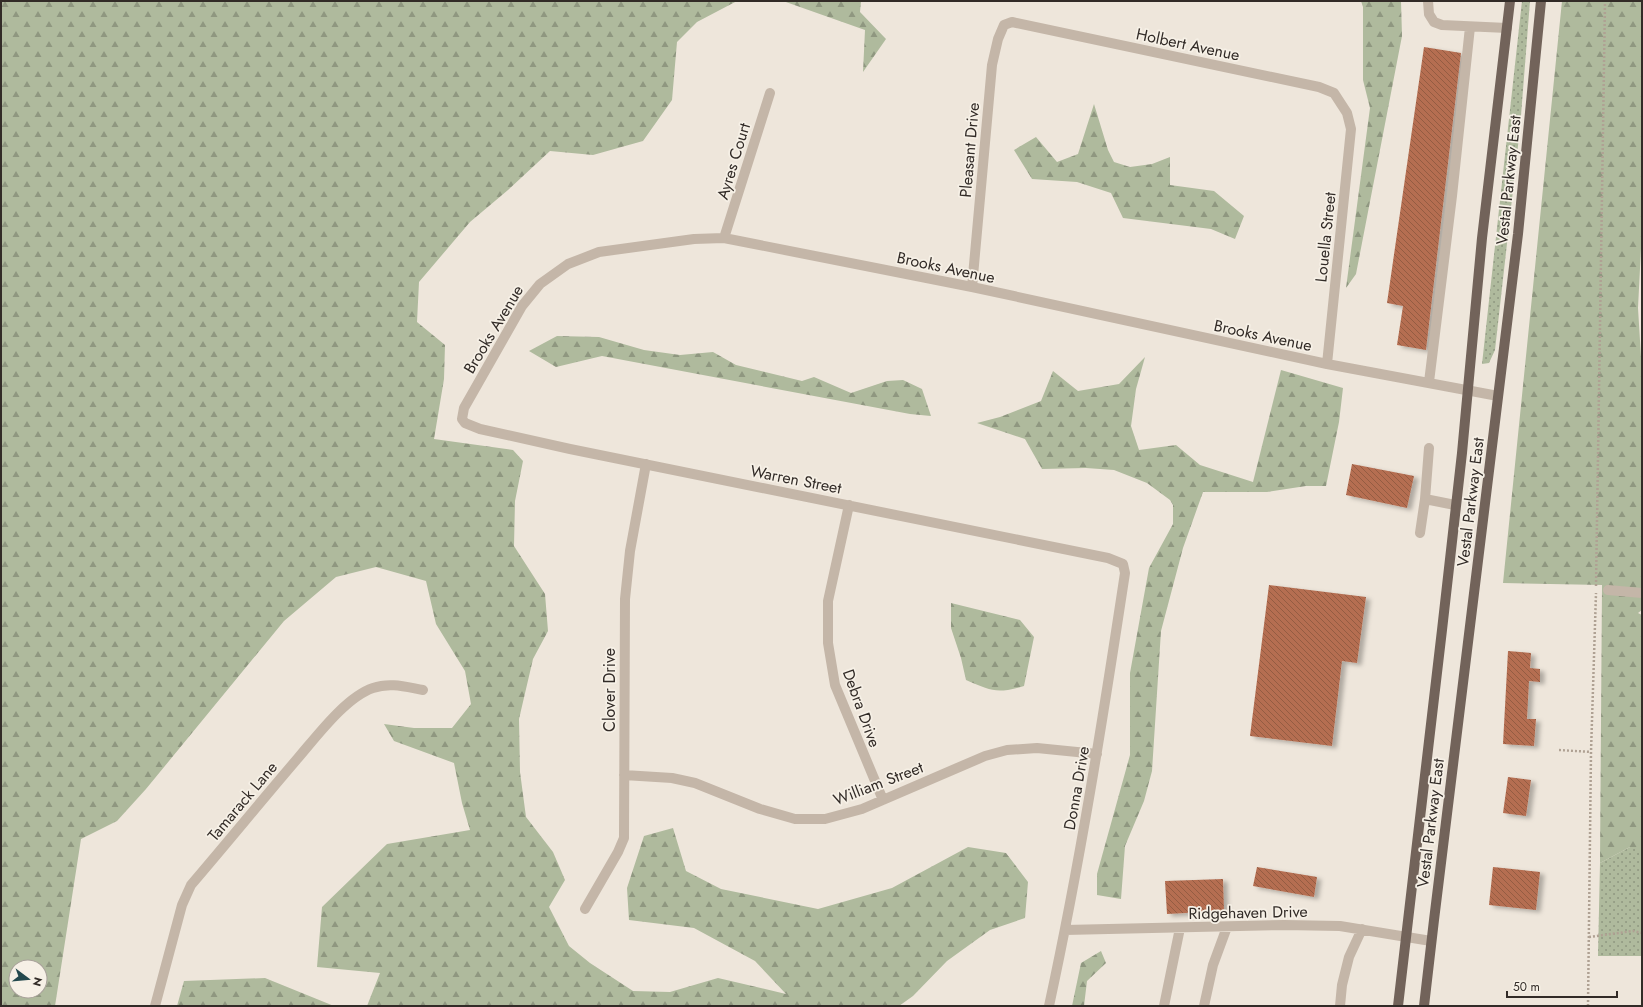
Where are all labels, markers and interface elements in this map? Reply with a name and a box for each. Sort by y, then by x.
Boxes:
street label: Holbert Avenue [1134,22,1242,67]
street label: Pleasant Drive [954,102,985,198]
street label: Vestal Parkway East [1490,114,1527,246]
street label: Ayres Court [711,120,756,202]
street label: Louella Street [1309,191,1342,283]
street label: Brooks Avenue [895,246,997,289]
street label: Brooks Avenue [458,281,529,378]
street label: Brooks Avenue [1212,314,1314,357]
street label: Vestal Parkway East [1451,436,1490,568]
street label: Warren Street [748,459,844,500]
street label: Clover Drive [598,648,621,732]
street label: Debra Drive [837,666,886,751]
street label: Donna Drive [1058,744,1095,832]
street label: Tamarack Lane [202,756,283,846]
street label: William Street [830,756,927,811]
street label: Vestal Parkway East [1411,757,1450,889]
street label: Ridgehaven Drive [1188,900,1308,925]
north arrow [8,959,48,999]
scale bar [1507,973,1617,999]
text: N [29,975,47,988]
text: 50 m [1513,978,1540,996]

